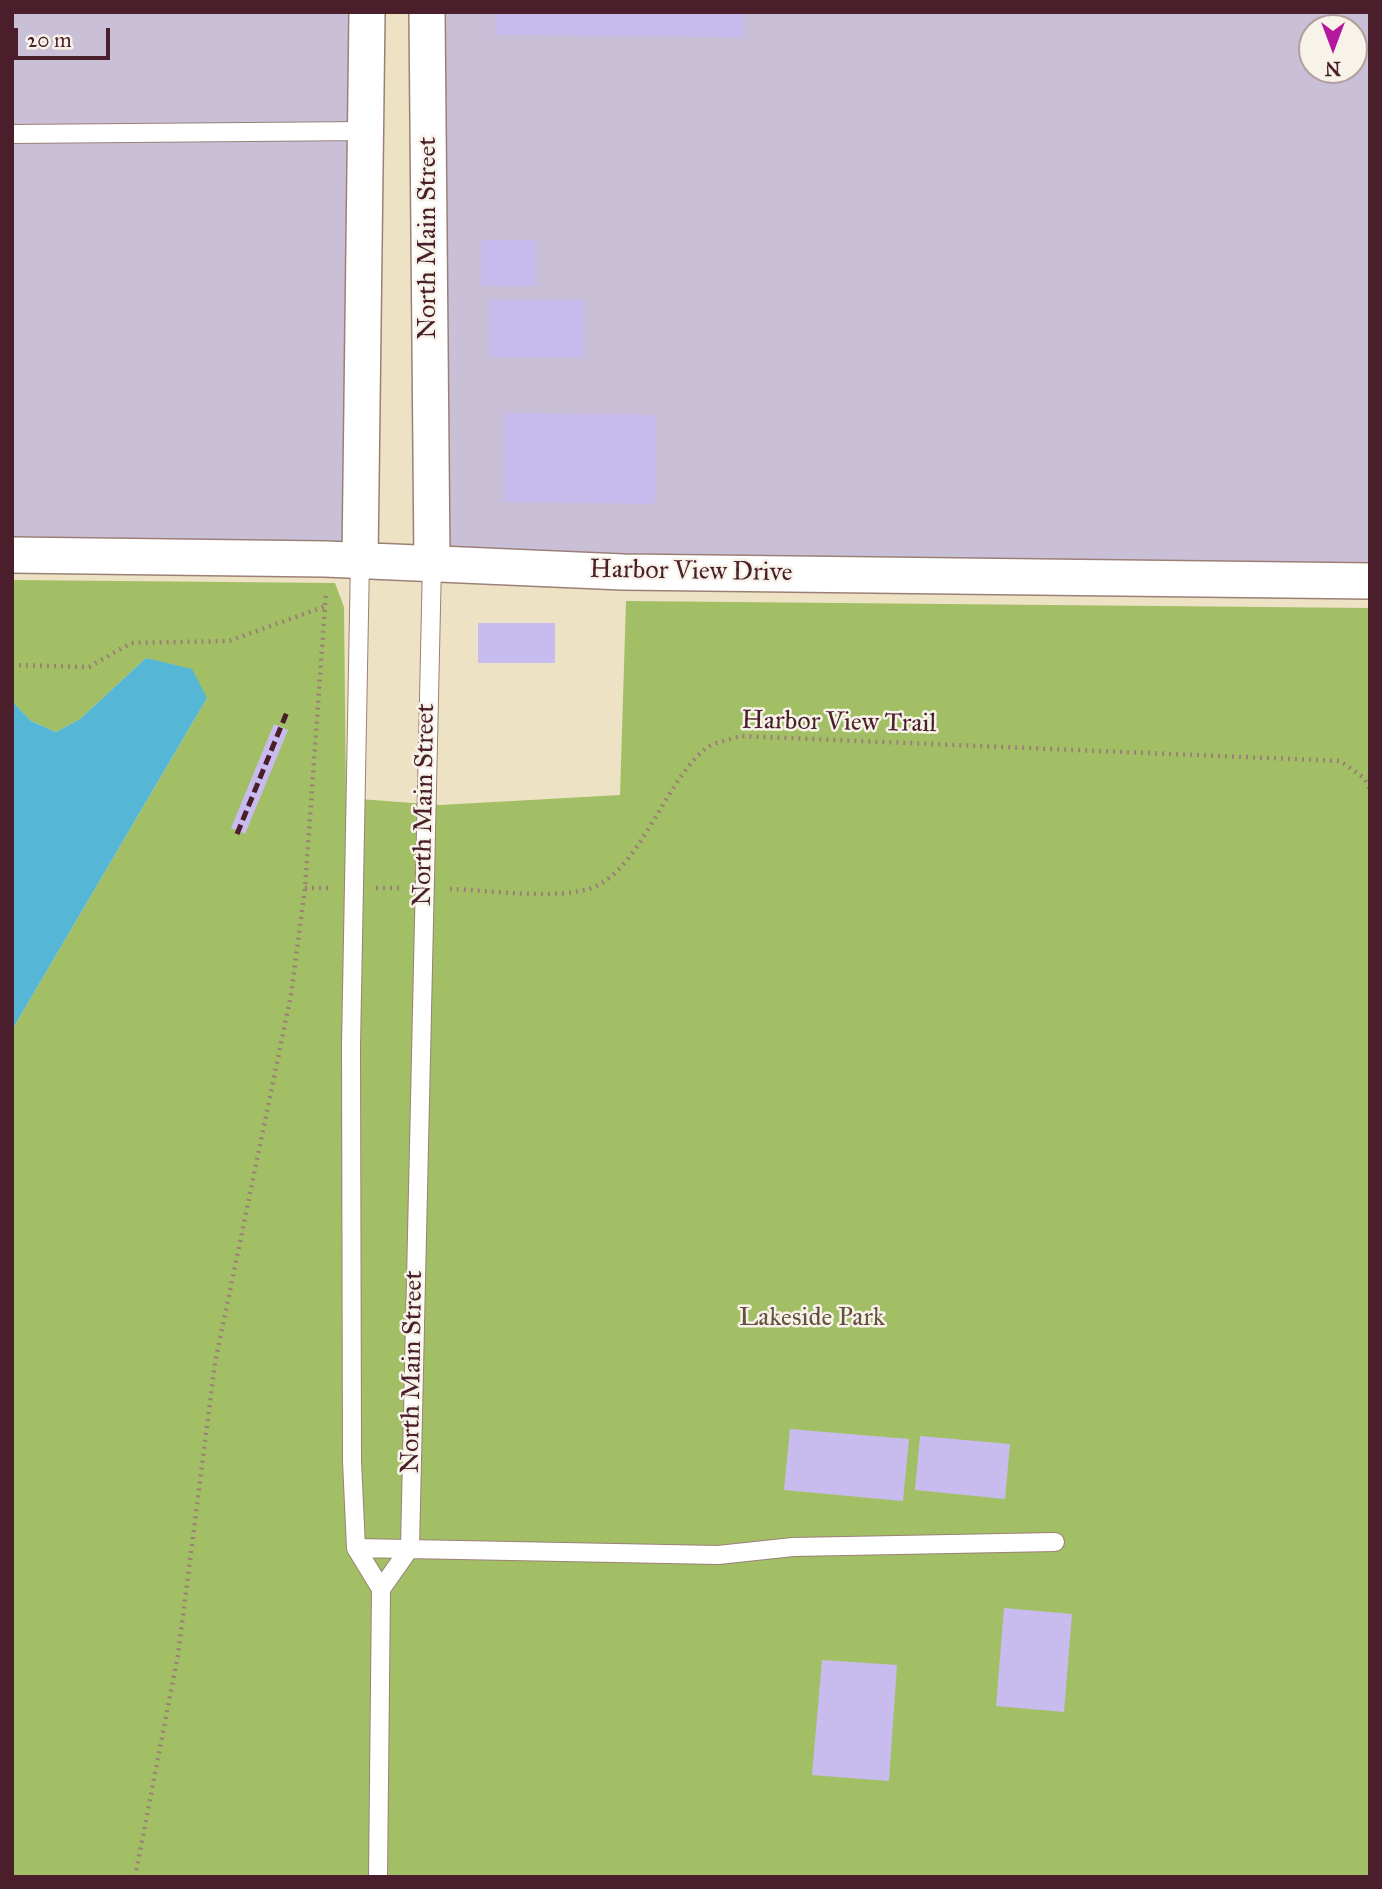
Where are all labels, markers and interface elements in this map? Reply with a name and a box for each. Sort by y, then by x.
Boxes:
scale bar [18,14,114,58]
north arrow [1298,14,1368,84]
text: 20 m [27,27,72,53]
text: N [1325,57,1341,80]
street label: North Main Street [413,137,445,339]
street label: Harbor View Drive [589,555,793,589]
street label: North Main Street [408,703,442,907]
street label: Harbor View Trail [741,706,937,740]
street label: North Main Street [396,1270,430,1474]
park label: Lakeside Park [739,1303,885,1335]

